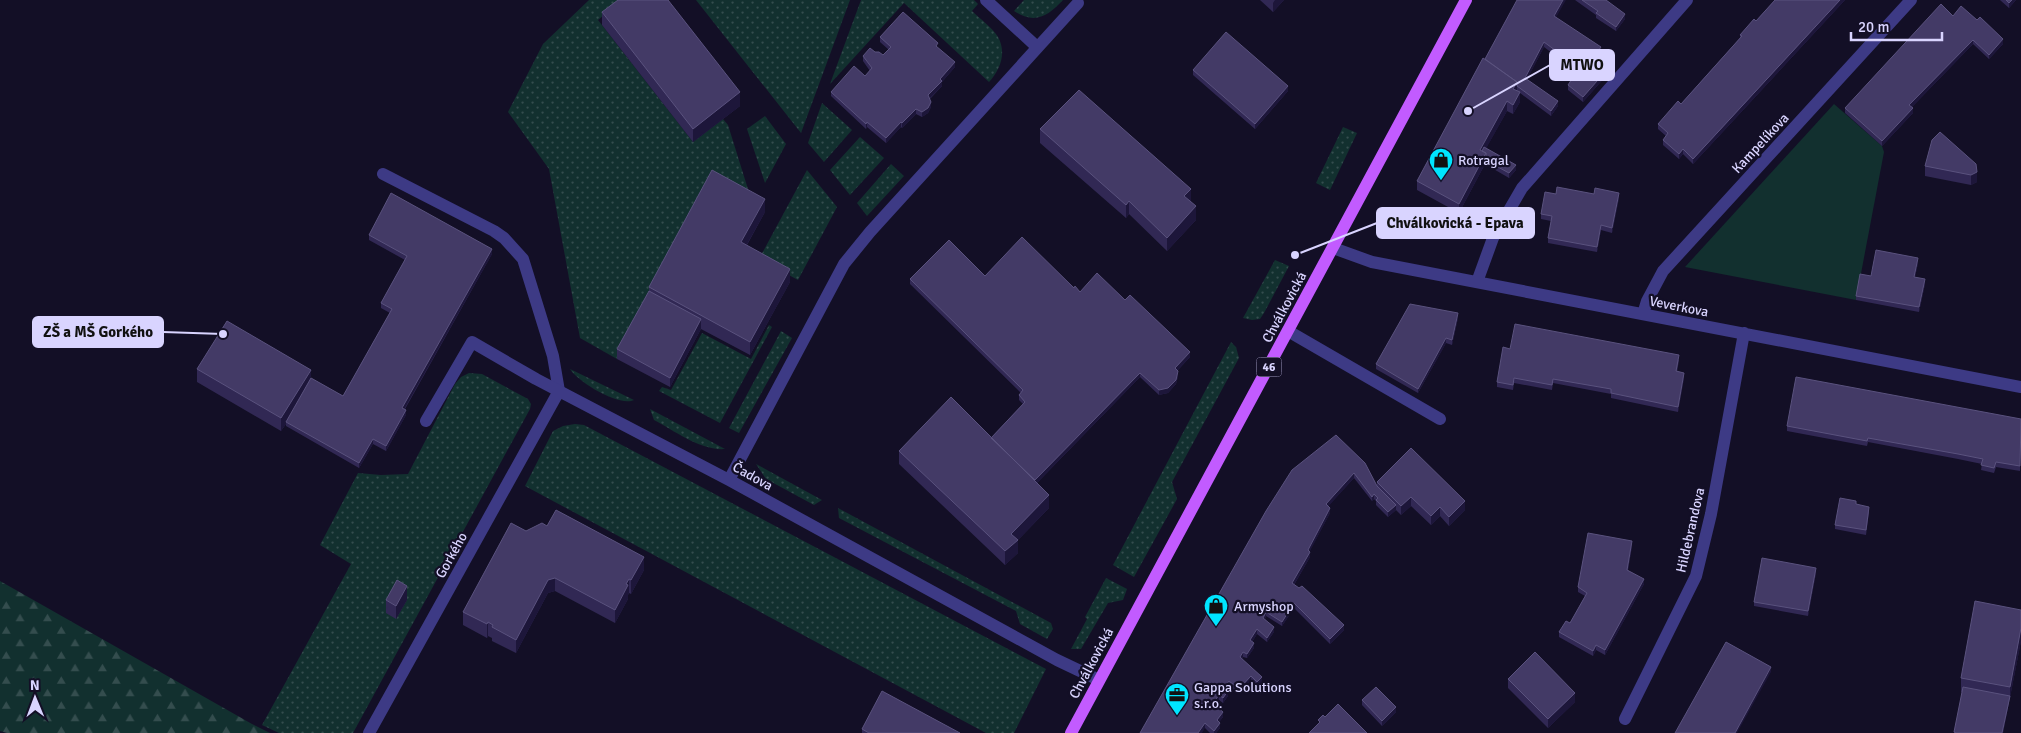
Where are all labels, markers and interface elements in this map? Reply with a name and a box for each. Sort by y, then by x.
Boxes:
scale bar [1851,10,1942,42]
text: 20 m [1858,18,1889,36]
callout: MTWO [1550,50,1614,80]
text: MTWO [1560,56,1604,74]
street label: Kampelíkova [1728,110,1793,177]
shop icon: Rotragal [1428,147,1454,181]
place label: Rotragal [1458,152,1509,169]
callout: Chválkovická - Epava [1377,208,1534,238]
text: Chválkovická - Epava [1386,214,1524,232]
street label: Chválkovická [1259,269,1310,346]
street label: Veverkova [1648,292,1710,321]
callout: ZŠ a MŠ Gorkého [33,317,163,347]
text: ZŠ a MŠ Gorkého [43,322,153,341]
road number: 46 [1256,358,1282,377]
street label: Čadova [730,458,776,494]
street label: Hildebrandova [1672,486,1709,574]
street label: Gorkého [432,529,471,581]
shop icon: Armyshop [1203,593,1229,627]
place label: Armyshop [1234,598,1294,615]
street label: Chválkovická [1066,625,1117,702]
north arrow [10,673,60,723]
text: N [30,677,40,694]
place label: Gappa Solutions s.r.o. [1194,679,1292,712]
office icon: Gappa Solutions s.r.o. [1164,682,1190,716]

